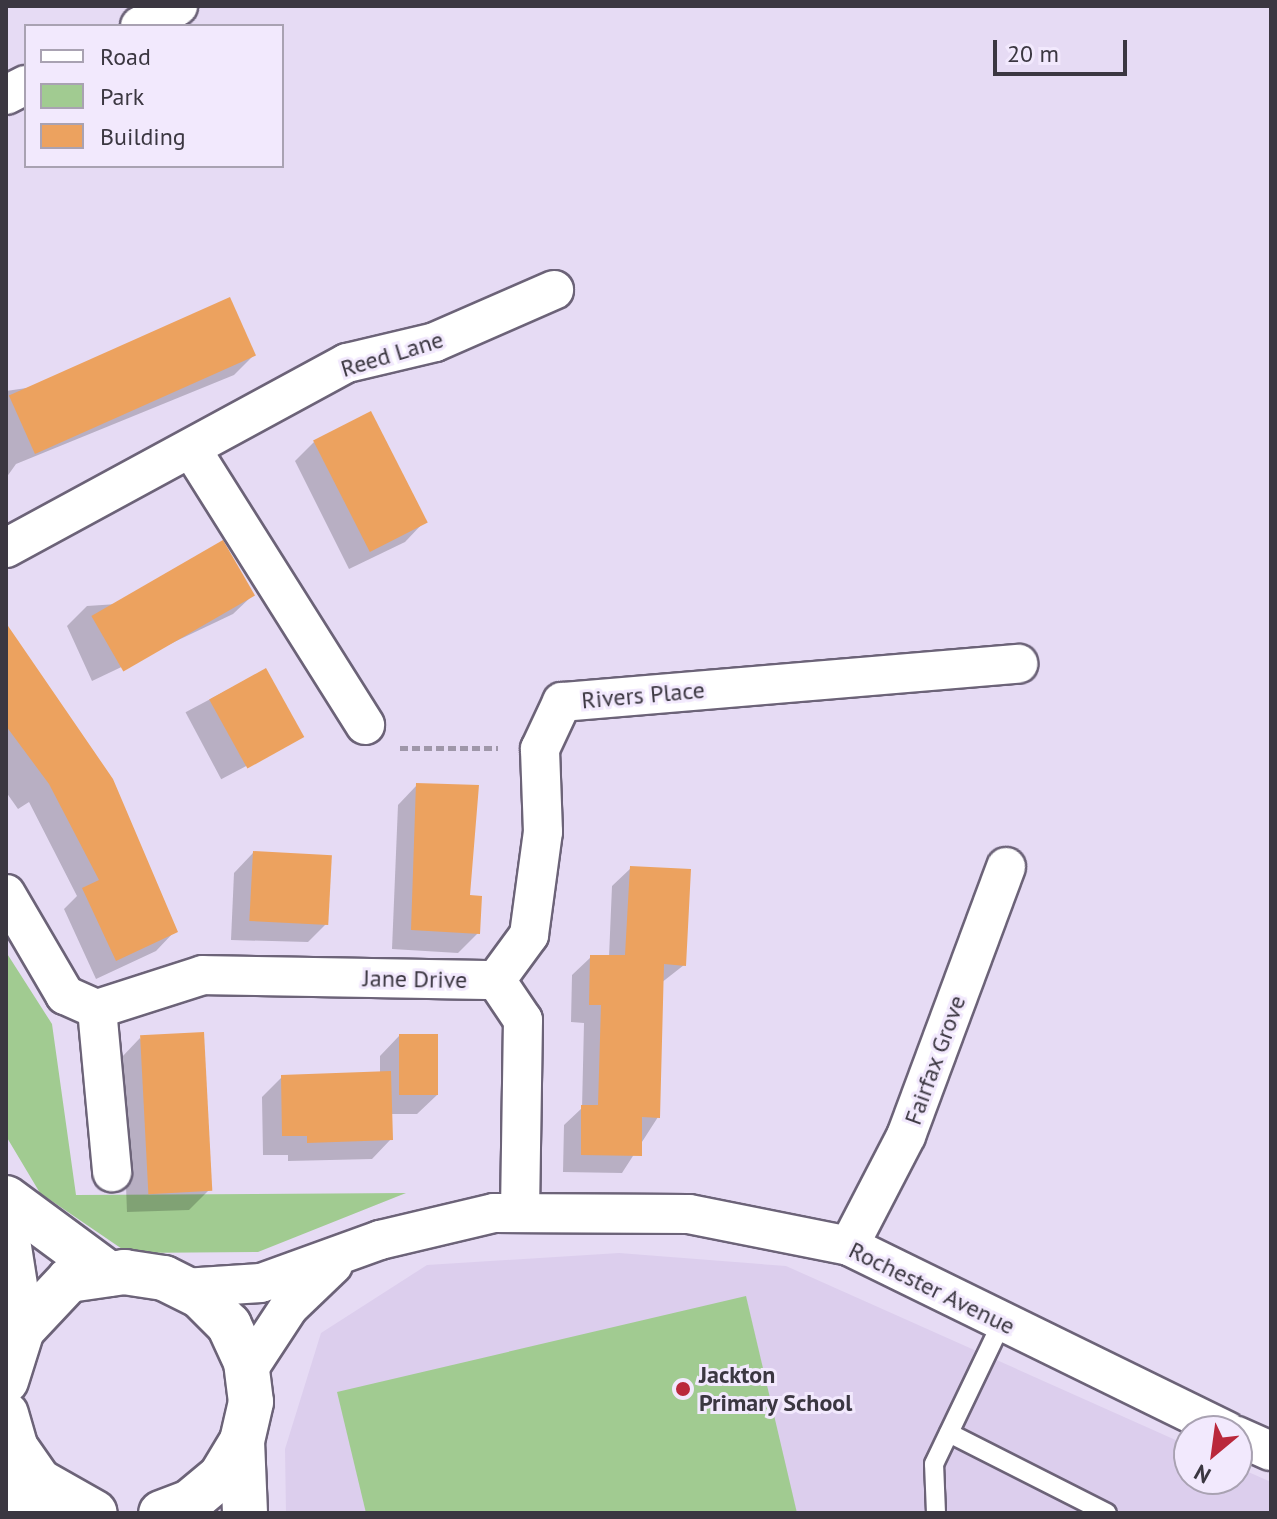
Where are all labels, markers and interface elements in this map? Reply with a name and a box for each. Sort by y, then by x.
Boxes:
legend [24,24,284,168]
scale bar [997,24,1131,74]
text: 20 m [1007,38,1059,69]
text: Road [100,41,151,72]
text: Park [100,81,144,112]
text: Building [100,121,186,152]
street label: Reed Lane [337,325,447,383]
street label: Rivers Place [580,675,706,715]
street label: Jane Drive [363,964,467,994]
street label: Fairfax Grove [898,991,972,1129]
street label: Rochester Avenue [844,1235,1020,1341]
place label: Jackton Primary School [699,1361,853,1417]
marker: Jackton Primary School [674,1380,692,1398]
north arrow [1173,1415,1253,1495]
text: N [1189,1458,1215,1490]

